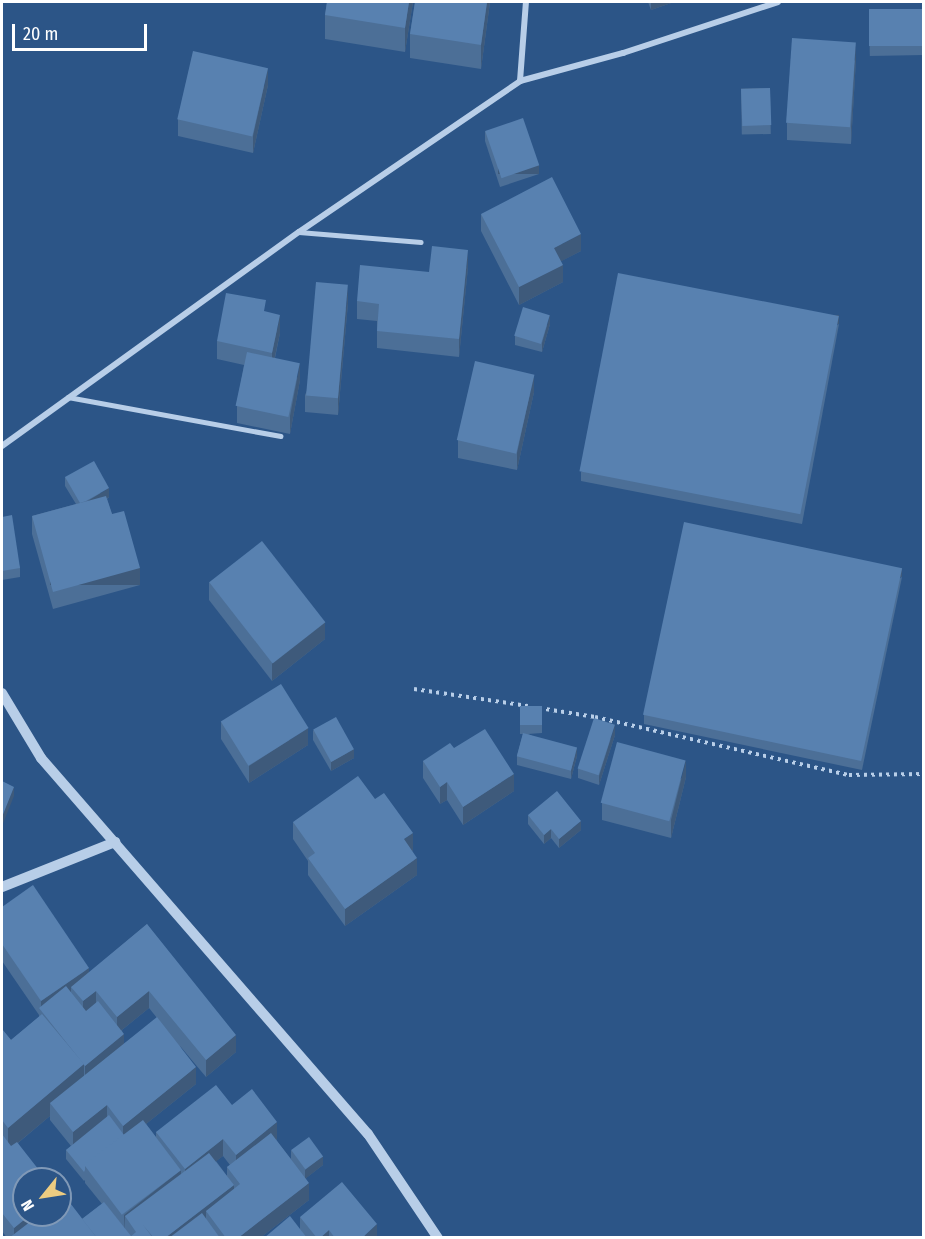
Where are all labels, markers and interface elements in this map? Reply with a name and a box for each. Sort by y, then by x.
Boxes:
scale bar [15,12,150,50]
text: 20 m [23,23,58,45]
north arrow [12,1167,72,1227]
text: N [17,1196,38,1214]

